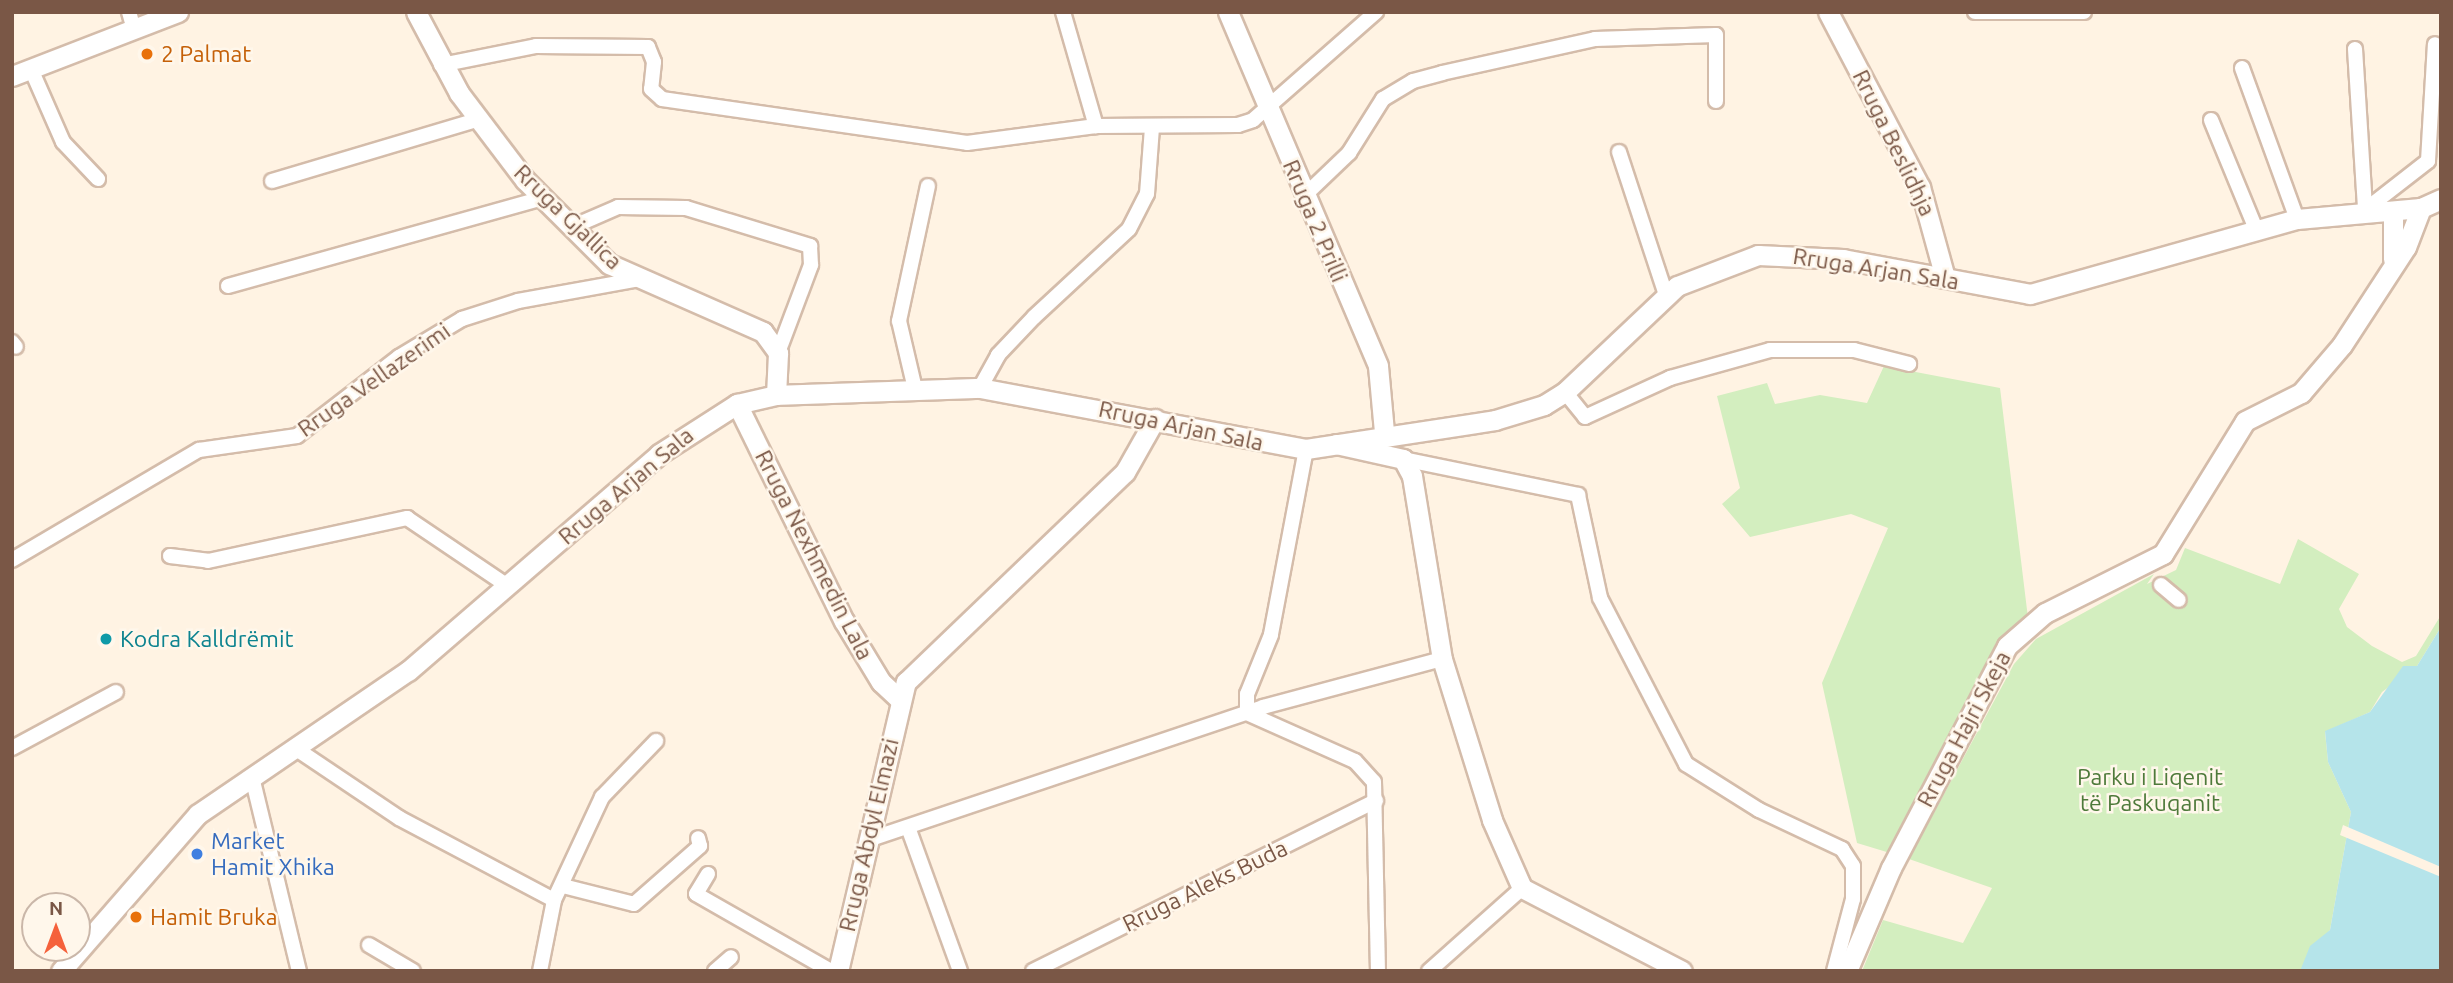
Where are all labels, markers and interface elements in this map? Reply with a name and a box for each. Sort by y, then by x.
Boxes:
place label: 2 Palmat [161,40,251,68]
marker: 2 Palmat [139,46,155,62]
street label: Rruga Beslidhja [1847,65,1941,221]
street label: Rruga 2 Prilli [1277,156,1353,286]
street label: Rruga Gjallica [508,159,628,275]
street label: Rruga Arjan Sala [1791,242,1961,296]
street label: Rruga Vellazerimi [292,317,456,443]
street label: Rruga Arjan Sala [1096,395,1266,457]
street label: Rruga Arjan Sala [553,422,699,550]
street label: Rruga Nexhmedin Lala [749,445,879,665]
place label: Kodra Kalldrëmit [120,625,294,653]
marker: Kodra Kalldrëmit [98,631,114,647]
street label: Rruga Hajri Skeja [1911,646,2017,812]
street label: Rruga Abdyl Elmazi [833,736,905,934]
park label: Parku i Liqenit të Paskuqanit [2077,763,2223,817]
place label: Market Hamit Xhika [211,827,335,881]
street label: Rruga Aleks Buda [1118,834,1292,938]
marker: Market Hamit Xhika [189,846,205,862]
north arrow [21,892,91,962]
text: N [49,897,63,919]
place label: Hamit Bruka [150,903,277,931]
marker: Hamit Bruka [128,909,144,925]

